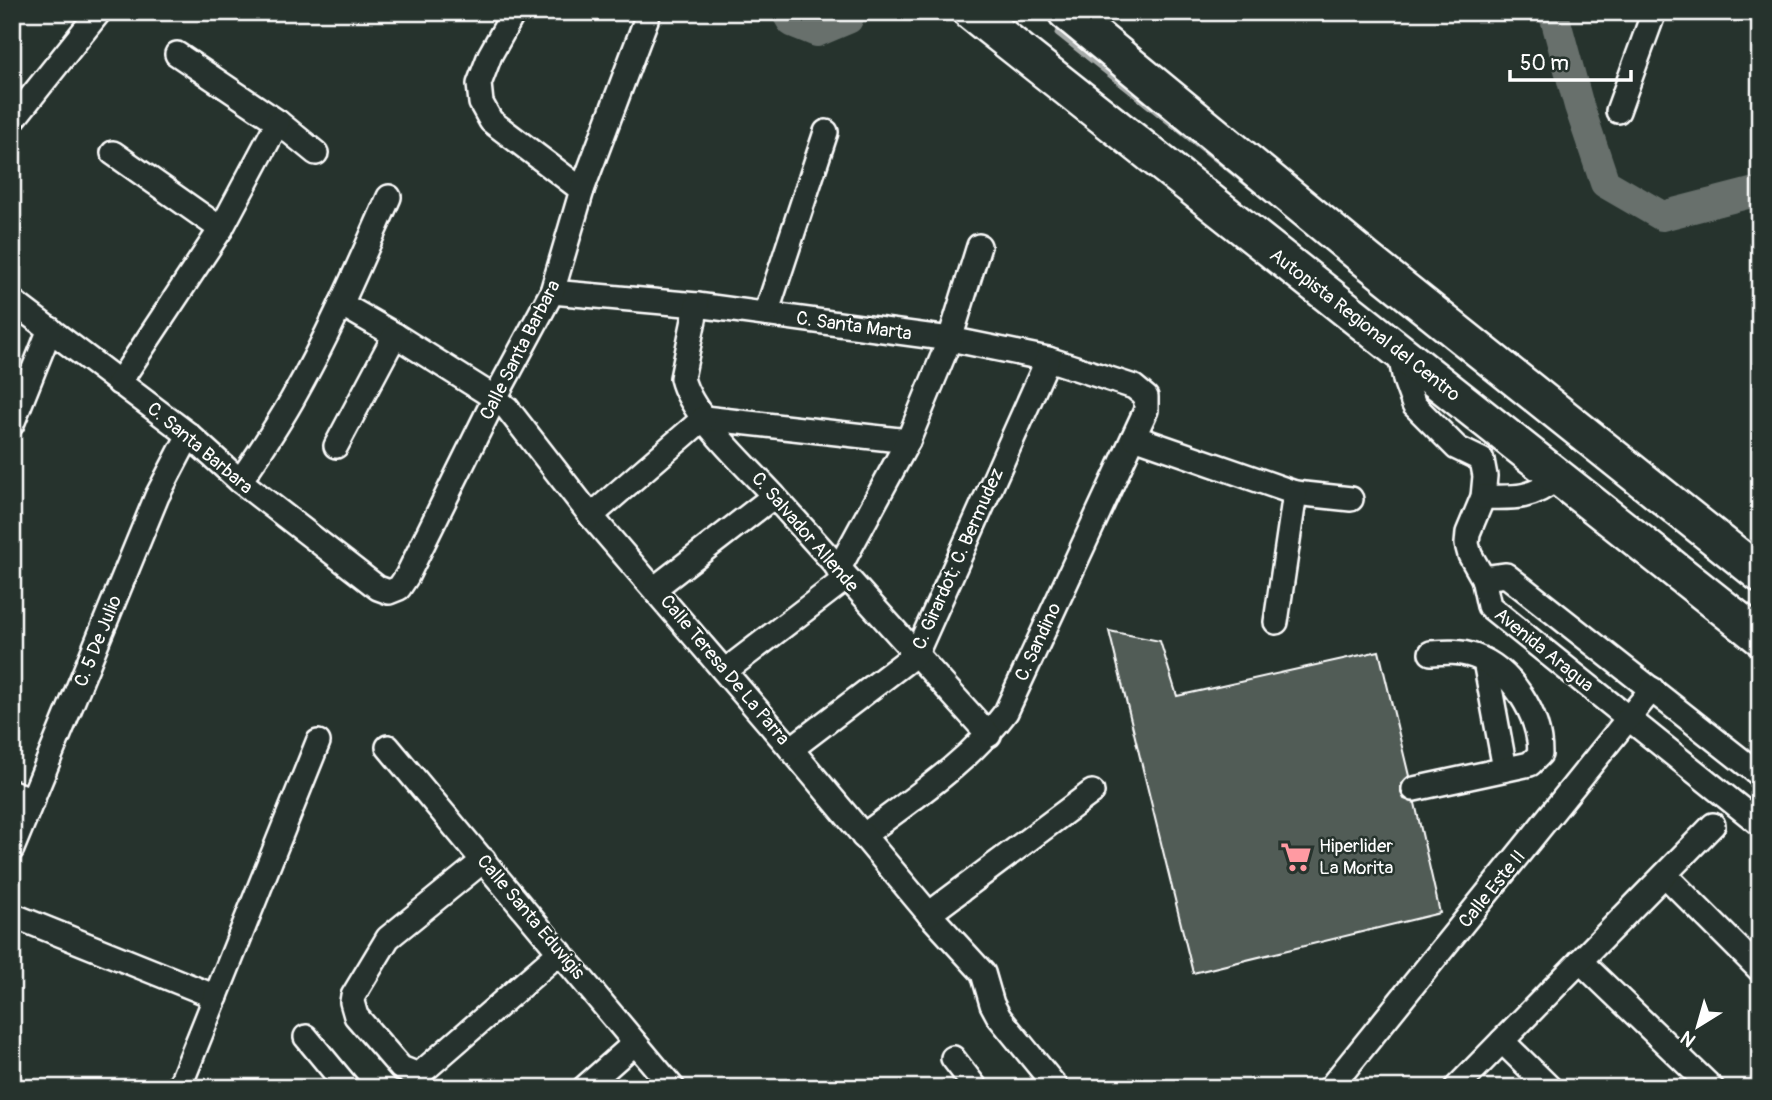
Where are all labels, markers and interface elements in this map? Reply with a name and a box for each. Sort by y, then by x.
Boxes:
scale bar [1510,38,1630,82]
text: 50 m [1520,50,1569,77]
street label: Autopista Regional del Centro [1265,243,1465,407]
street label: Calle Santa Barbara [474,276,566,424]
street label: C. Santa Marta [795,306,913,346]
street label: C. Santa Barbara [142,397,258,499]
street label: C. Girardot; C. Bermudez [907,464,1009,654]
street label: C. Salvador Allende [746,467,864,598]
street label: Calle Teresa De La Parra [655,590,795,750]
street label: C. 5 De Julio [69,592,127,690]
street label: C. Sandino [1009,599,1067,685]
street label: Avenida Aragua [1489,603,1599,698]
place label: Hiperlider La Morita [1319,834,1393,880]
supermarket icon: Hiperlider La Morita [1279,840,1313,874]
street label: Calle Este II [1453,845,1531,933]
street label: Calle Santa Eduvigis [472,850,591,985]
north arrow [1664,992,1734,1062]
text: N [1676,1025,1701,1052]

